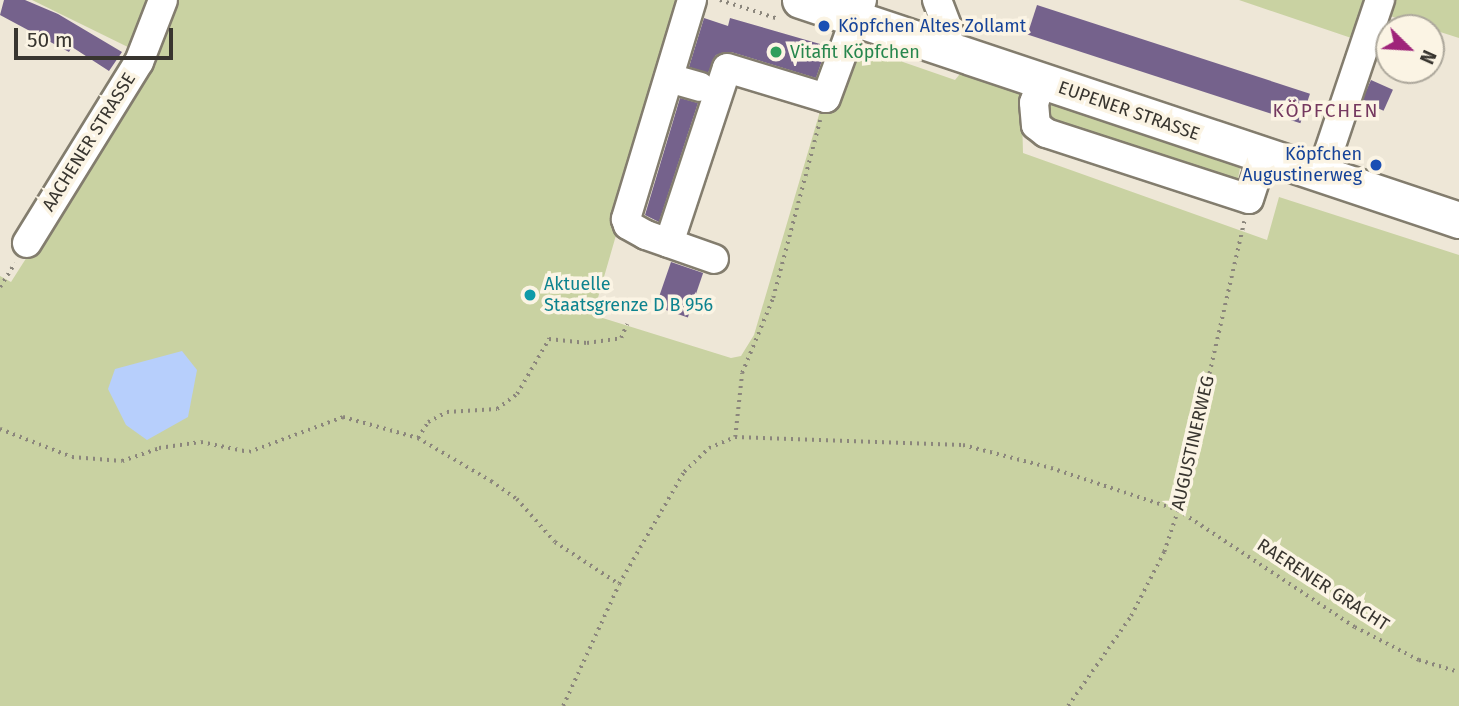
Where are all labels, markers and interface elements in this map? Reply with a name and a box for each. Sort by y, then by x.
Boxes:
scale bar [18,14,177,58]
north arrow [1375,14,1445,84]
place label: Köpfchen Altes Zollamt [838,15,1026,37]
marker: Köpfchen Altes Zollamt [816,18,832,34]
text: 50 m [27,27,73,53]
place label: Vitafit Köpfchen [790,41,920,63]
marker: Vitafit Köpfchen [768,44,784,60]
text: N [1415,46,1441,67]
street label: AACHENER STRASSE [38,69,140,215]
street label: EUPENER STRASSE [1055,77,1203,145]
district label: KÖPFCHEN [1274,100,1378,122]
place label: Köpfchen Augustinerweg [1242,144,1362,186]
marker: Köpfchen Augustinerweg [1368,157,1384,173]
place label: Aktuelle Staatsgrenze D B 956 [544,274,713,316]
marker: Aktuelle Staatsgrenze D B 956 [522,287,538,303]
street label: AUGUSTINERWEG [1167,373,1219,513]
street label: RAERENER GRACHT [1253,534,1393,636]

